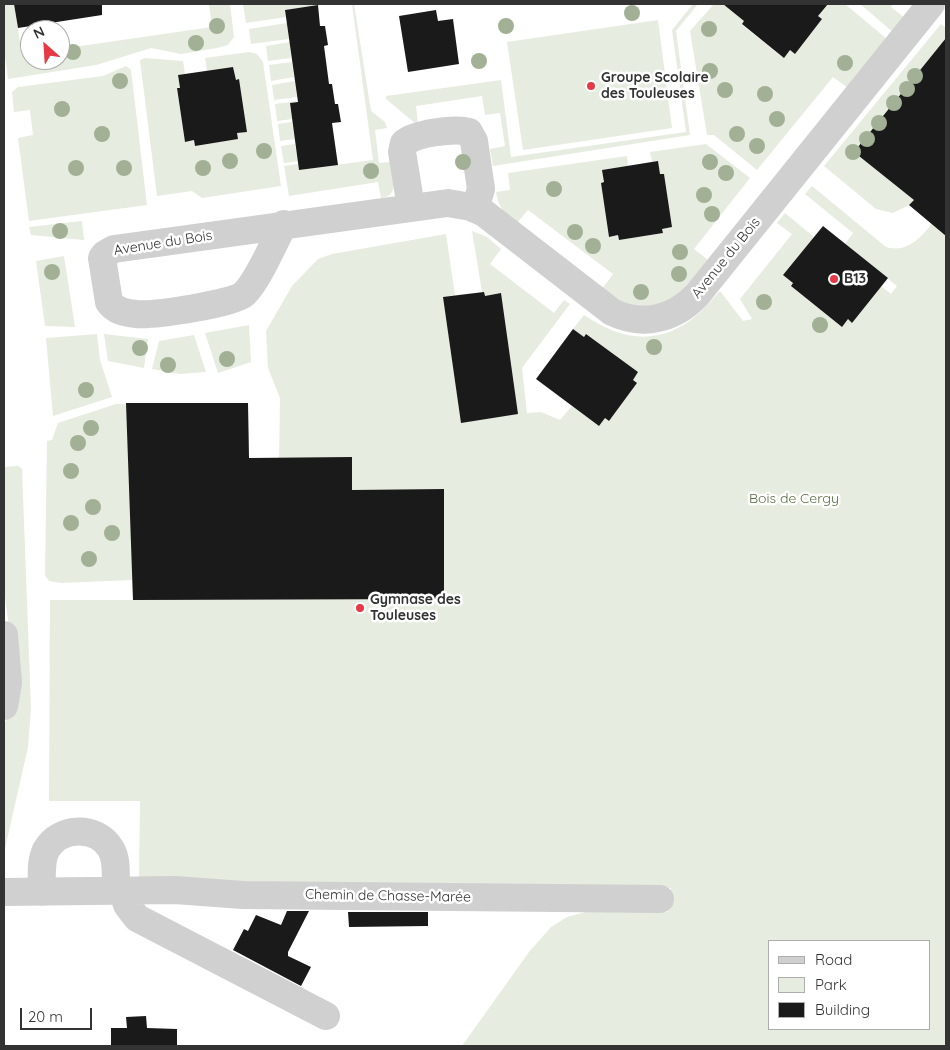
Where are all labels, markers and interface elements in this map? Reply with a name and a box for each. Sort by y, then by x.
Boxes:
north arrow [20,20,70,70]
text: N [30,22,47,43]
place label: Groupe Scolaire des Touleuses [601,70,709,102]
marker: Groupe Scolaire des Touleuses [585,80,597,92]
street label: Avenue du Bois [688,214,764,302]
street label: Avenue du Bois [113,227,213,259]
place label: B13 [844,271,866,287]
marker: B13 [828,273,840,285]
park label: Bois de Cergy [749,491,839,507]
place label: Gymnase des Touleuses [370,592,461,624]
marker: Gymnase des Touleuses [354,602,366,614]
street label: Chemin de Chasse-Marée [305,886,471,906]
legend [768,940,930,1030]
text: Road [815,950,852,969]
text: Park [815,975,847,994]
scale bar [22,998,95,1030]
text: Building [815,1000,870,1019]
text: 20 m [28,1007,63,1026]

